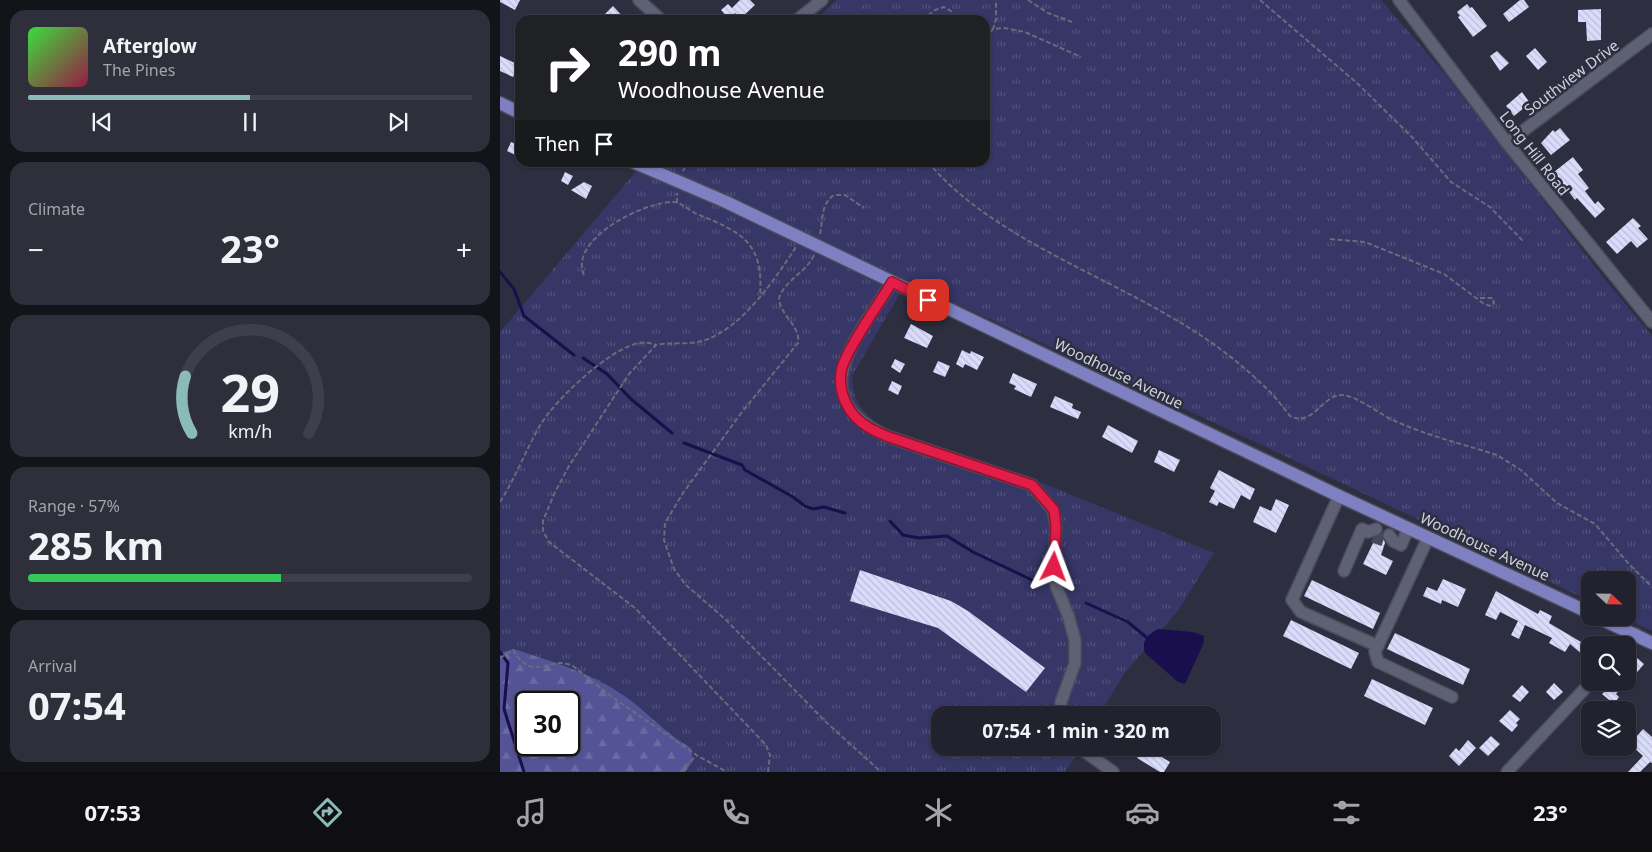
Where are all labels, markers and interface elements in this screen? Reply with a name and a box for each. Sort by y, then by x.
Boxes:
text: 290 m [618,29,721,76]
text: Afterglow [103,33,197,59]
icon: right [535,35,600,100]
street label: Southview Drive [1520,35,1622,119]
text: The Pines [103,59,175,81]
text: Woodhouse Avenue [618,74,825,104]
street label: Long Hill Road [1496,107,1574,199]
icon: previous [88,108,116,136]
icon: pause [236,108,264,136]
icon: next [384,108,412,136]
icon: arrive [590,130,618,158]
text: Then [535,131,580,157]
text: Climate [28,198,85,220]
text: 23° [220,222,280,274]
text: − [28,230,44,268]
text: + [456,230,472,268]
pin [907,279,949,321]
icon: arrive [914,286,942,314]
street label: Woodhouse Avenue [1051,333,1187,413]
text: 29 [220,356,280,427]
text: km/h [228,419,272,443]
text: Range · 57% [28,495,120,517]
street label: Woodhouse Avenue [1417,507,1553,585]
text: 285 km [28,519,164,571]
position arrow [1027,540,1079,592]
north arrow [1581,571,1636,626]
map controls [1581,571,1636,756]
button: search [1581,636,1636,691]
text: Arrival [28,655,77,677]
text: 07:54 [28,679,126,731]
speed limit sign: 30 [515,691,580,756]
button: layers [1581,701,1636,756]
text: 07:54 · 1 min · 320 m [982,718,1170,744]
icon: directions [310,795,345,830]
icon: music [514,795,549,830]
icon: phone [718,795,753,830]
icon: climate [921,795,956,830]
icon: car [1125,795,1160,830]
icon: filters [1329,795,1364,830]
text: 07:53 [84,797,141,827]
text: 23° [1533,797,1567,827]

